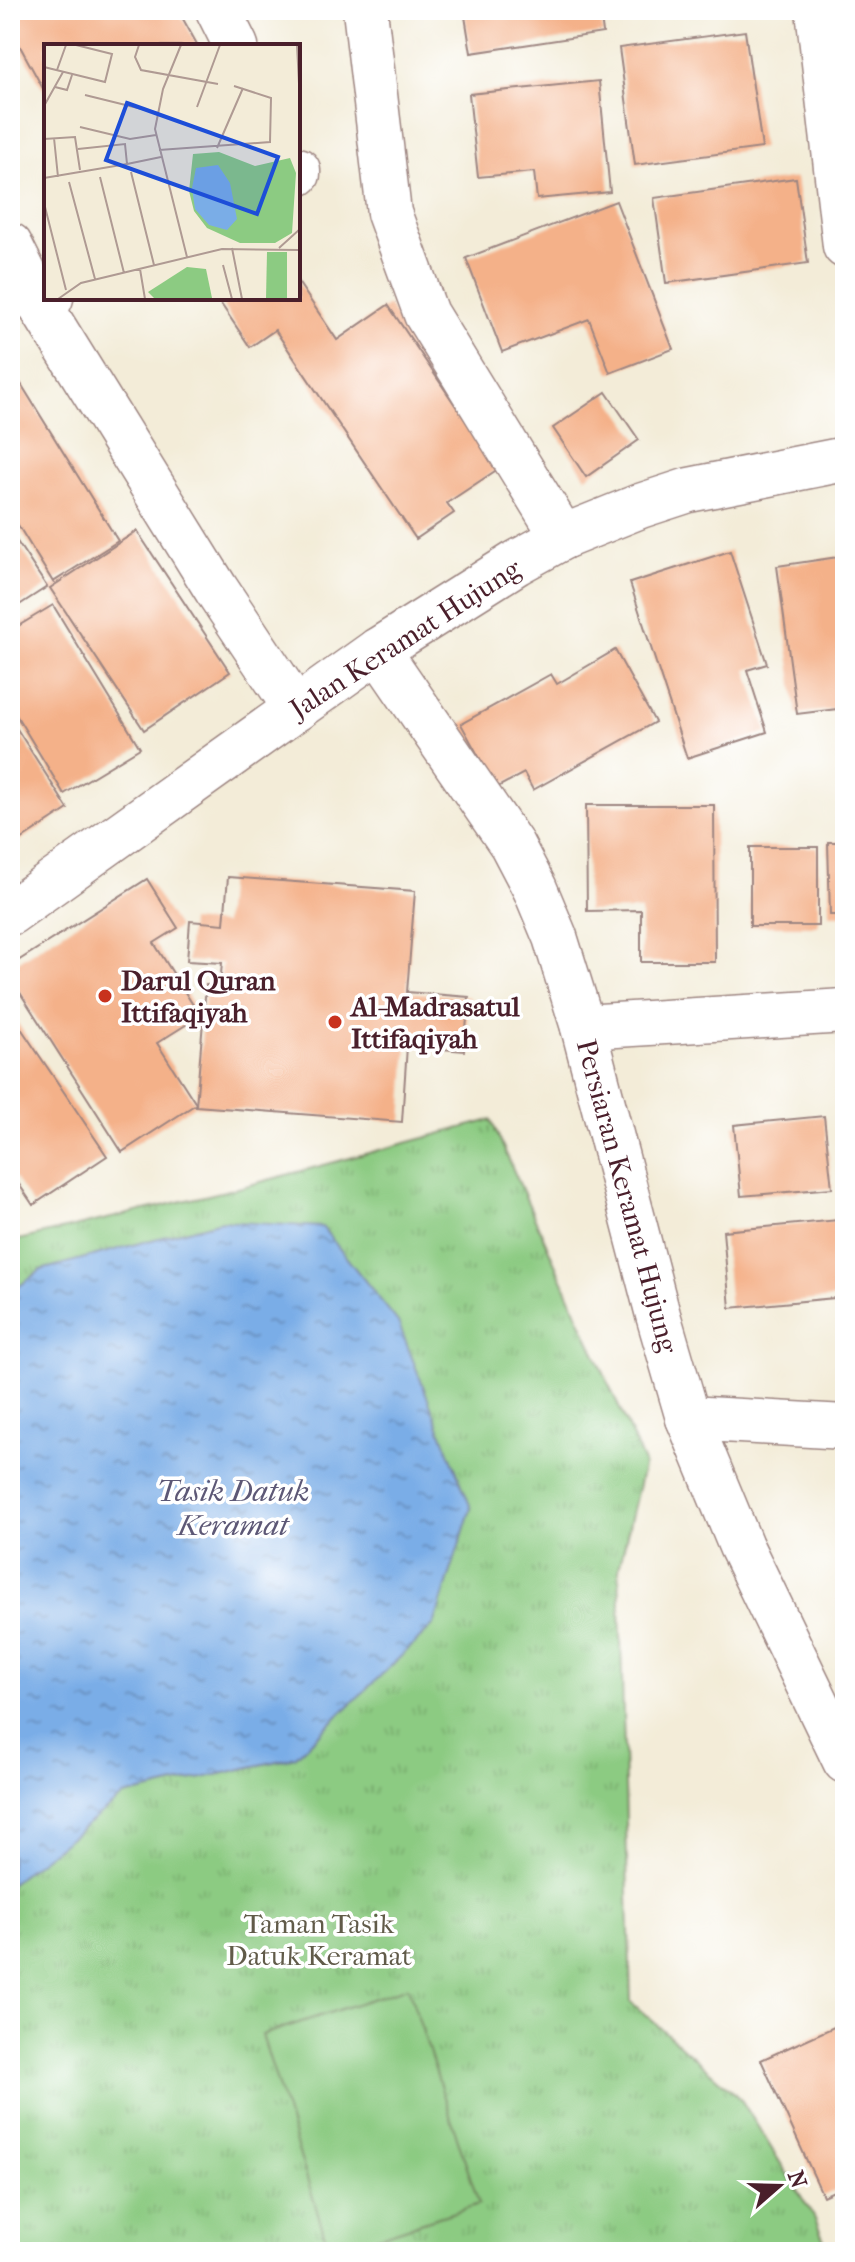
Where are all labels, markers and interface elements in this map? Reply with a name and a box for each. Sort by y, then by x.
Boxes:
inset map [44,44,300,300]
street label: Jalan Keramat Hujung [282,551,528,726]
place label: Darul Quran Ittifaqiyah [121,964,276,1029]
marker: Darul Quran Ittifaqiyah [96,987,114,1005]
place label: Al-Madrasatul Ittifaqiyah [349,990,520,1055]
marker: Al-Madrasatul Ittifaqiyah [326,1013,344,1031]
street label: Persiaran Keramat Hujung [570,1036,686,1358]
water label: Tasik Datuk Keramat [156,1474,310,1543]
park label: Taman Tasik Datuk Keramat [226,1907,412,1972]
north arrow [739,2146,819,2226]
text: N [782,2167,812,2192]

